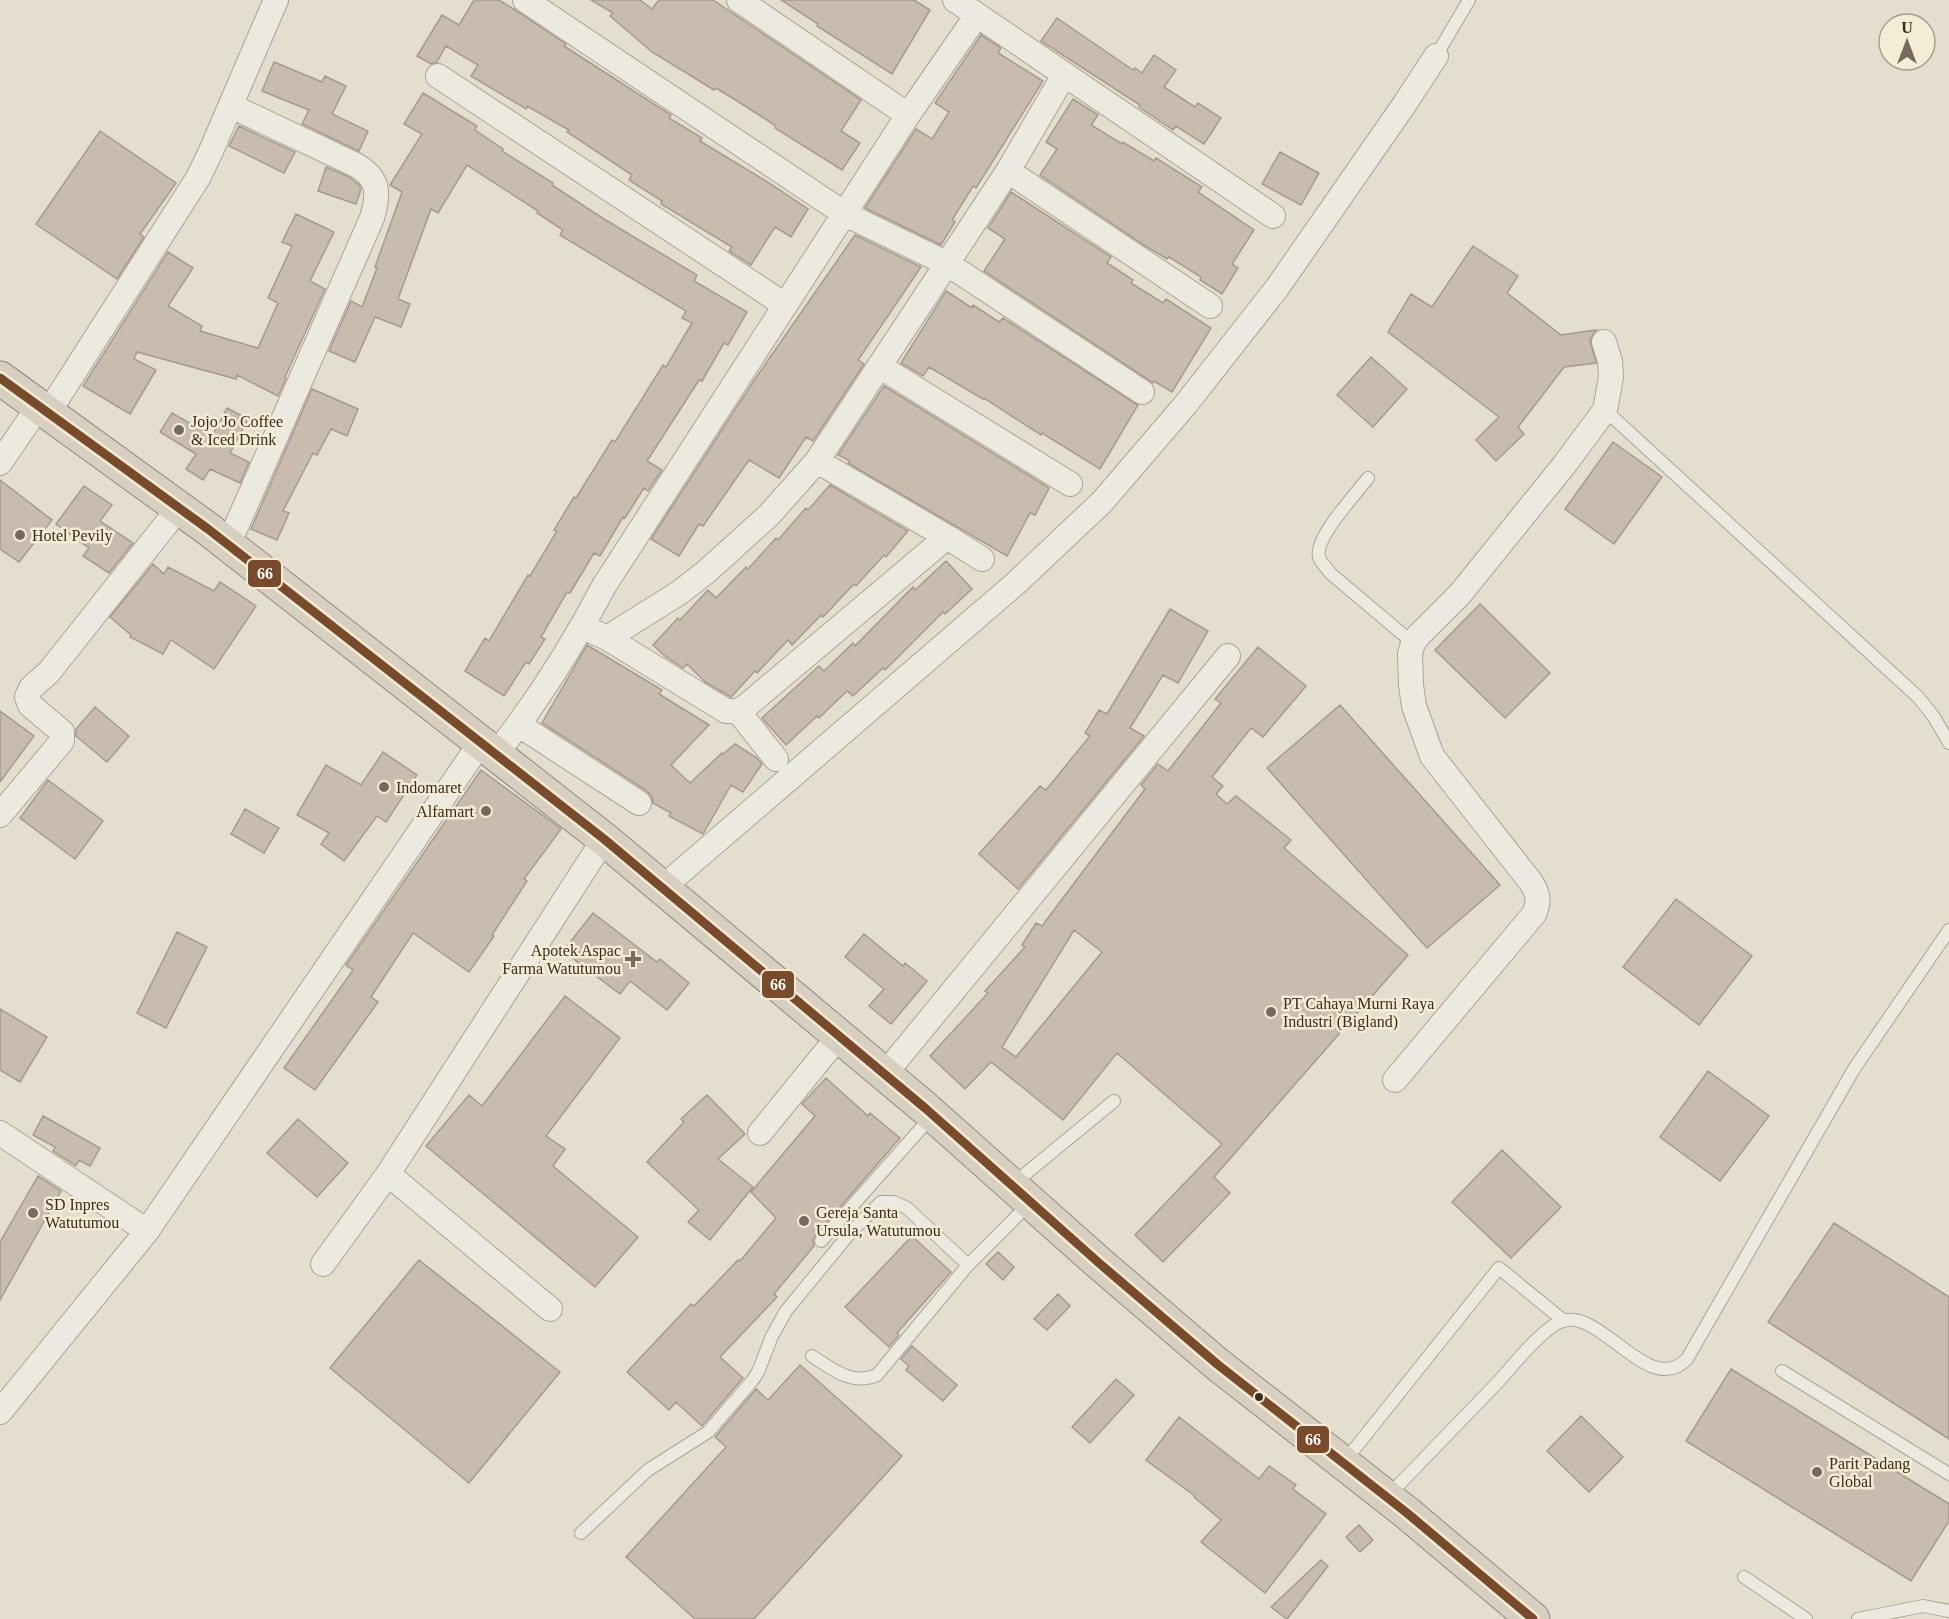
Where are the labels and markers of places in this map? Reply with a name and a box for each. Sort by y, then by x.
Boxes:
place label: Jojo Jo Coffee & Iced Drink [191,413,283,448]
marker: Jojo Jo Coffee & Iced Drink [172,423,186,437]
place label: Hotel Pevily [32,527,112,545]
marker: Hotel Pevily [13,528,27,542]
place label: Indomaret [396,779,462,796]
marker: Indomaret [377,780,391,794]
place label: Alfamart [416,803,475,820]
marker: Alfamart [479,804,493,818]
place label: Apotek Aspac Farma Watutumou [502,942,621,977]
marker: Apotek Aspac Farma Watutumou [626,952,640,966]
place label: PT Cahaya Murni Raya Industri (Bigland) [1283,995,1434,1031]
marker: PT Cahaya Murni Raya Industri (Bigland) [1264,1005,1278,1019]
place label: SD Inpres Watutumou [45,1196,119,1231]
place label: Gereja Santa Ursula, Watutumou [816,1204,941,1239]
marker: SD Inpres Watutumou [26,1206,40,1220]
marker: Gereja Santa Ursula, Watutumou [797,1214,811,1228]
unlabelled marker [1253,1391,1265,1403]
place label: Parit Padang Global [1829,1455,1910,1490]
marker: Parit Padang Global [1810,1465,1824,1479]

